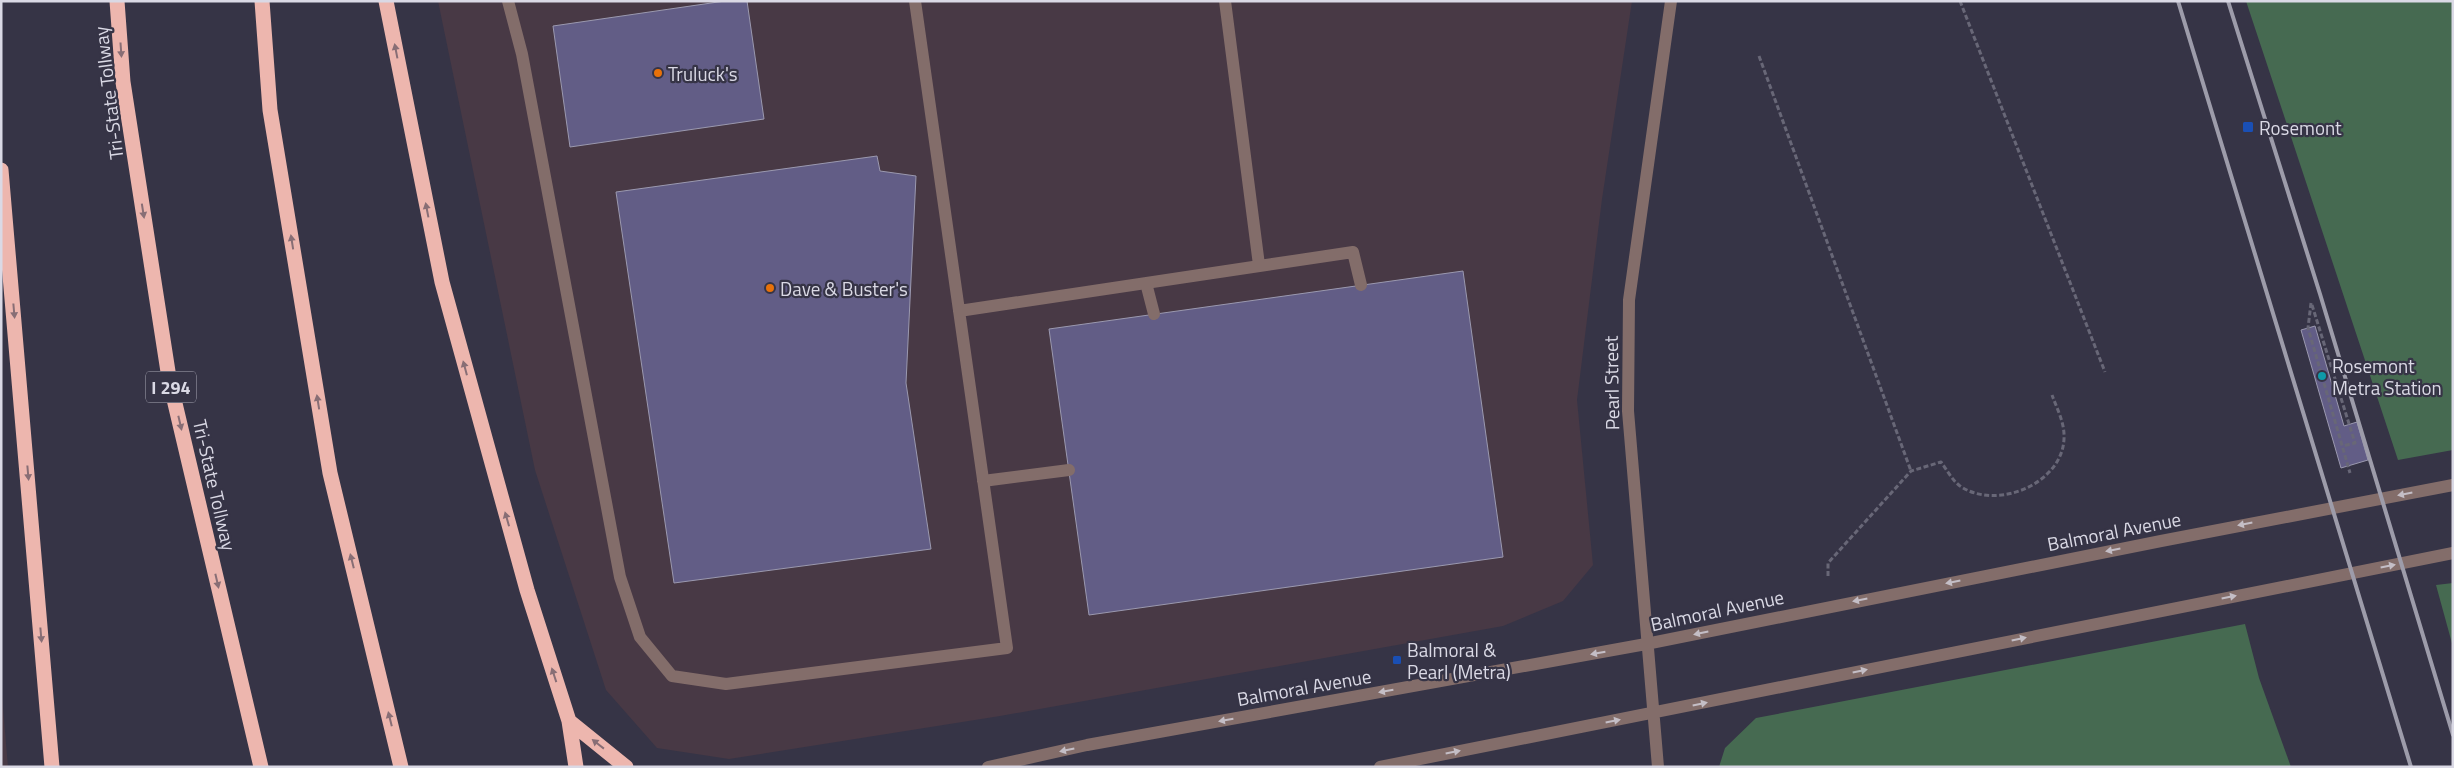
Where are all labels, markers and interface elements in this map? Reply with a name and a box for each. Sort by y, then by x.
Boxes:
street label: Tri-State Tollway [85,25,131,161]
one-way arrow [117,42,125,58]
one-way arrow [391,42,399,58]
place label: Truluck's [668,59,738,88]
marker: Truluck's [652,67,664,79]
place label: Rosemont [2259,113,2342,142]
marker: Rosemont [2241,120,2255,134]
one-way arrow [423,202,431,218]
one-way arrow [140,203,148,219]
one-way arrow [287,234,295,250]
place label: Dave & Buster's [780,274,908,303]
marker: Dave & Buster's [764,282,776,294]
one-way arrow [11,303,19,319]
street label: Pearl Street [1596,335,1626,430]
place label: Rosemont Metra Station [2332,351,2442,402]
one-way arrow [461,360,469,376]
marker: Rosemont Metra Station [2316,370,2328,382]
road number: I 294 [146,372,196,402]
one-way arrow [314,394,322,410]
one-way arrow [176,415,184,430]
street label: Tri-State Tollway [186,417,244,553]
one-way arrow [24,465,32,481]
one-way arrow [2397,490,2412,498]
street label: Balmoral Avenue [2045,504,2183,558]
one-way arrow [502,512,510,527]
one-way arrow [2237,521,2253,529]
one-way arrow [2105,546,2120,554]
one-way arrow [347,554,355,569]
one-way arrow [2381,561,2397,569]
one-way arrow [213,573,221,588]
one-way arrow [1945,578,1961,586]
street label: Balmoral Avenue [1648,582,1786,638]
one-way arrow [2221,592,2237,600]
one-way arrow [1852,597,1868,605]
one-way arrow [37,627,45,643]
one-way arrow [1692,629,1708,637]
place label: Balmoral & Pearl (Metra) [1407,635,1511,686]
one-way arrow [2011,635,2026,643]
one-way arrow [1589,649,1605,657]
marker: Balmoral & Pearl (Metra) [1391,654,1403,666]
street label: Balmoral Avenue [1235,661,1373,713]
one-way arrow [550,667,558,682]
one-way arrow [1852,667,1868,675]
one-way arrow [1378,688,1394,696]
one-way arrow [1693,699,1709,707]
one-way arrow [386,712,394,727]
one-way arrow [1218,717,1234,725]
one-way arrow [1605,717,1621,725]
one-way arrow [591,739,604,749]
one-way arrow [1059,746,1074,754]
one-way arrow [1446,748,1462,756]

